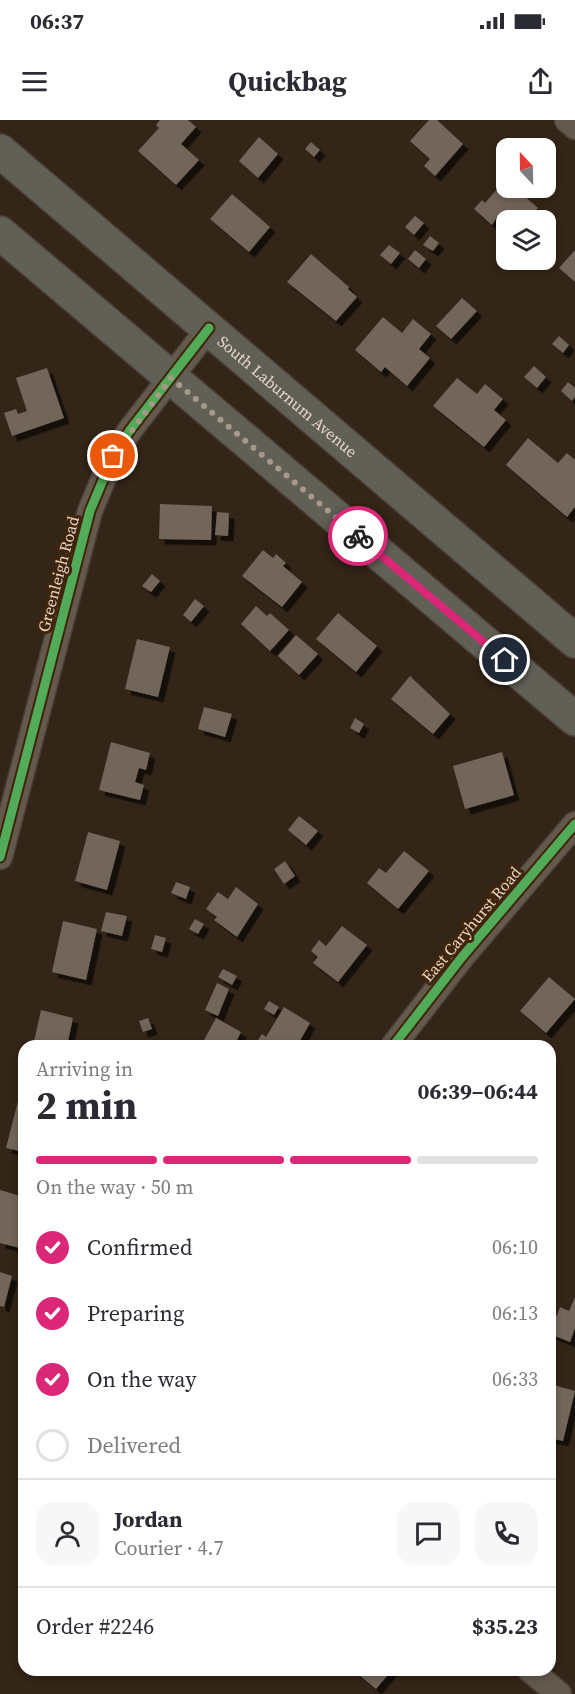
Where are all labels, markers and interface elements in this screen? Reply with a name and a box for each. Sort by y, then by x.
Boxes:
text: 06:37 [30,6,84,36]
text: Quickbag [228,63,347,100]
icon: menu [18,65,51,98]
icon: share [524,65,557,98]
north arrow [496,138,556,198]
map controls [496,138,556,270]
button: layers [496,210,556,270]
street label: South Laburnum Avenue [213,330,362,462]
pin [87,430,138,481]
icon: bag [96,439,129,472]
courier [328,506,388,566]
street label: Greenleigh Road [32,514,84,634]
icon: bike [342,520,375,553]
pin [479,634,530,685]
icon: home [488,643,521,676]
street label: East Caryhurst Road [416,862,526,986]
text: Arriving in [36,1055,133,1083]
text: 06:39–06:44 [418,1076,538,1106]
text: 2 min [36,1079,137,1132]
text: On the way · 50 m [36,1173,193,1201]
icon: check [36,1231,69,1264]
text: Confirmed [87,1232,192,1262]
text: 06:10 [492,1233,538,1261]
icon: check [36,1297,69,1330]
text: Preparing [87,1298,184,1328]
text: 06:13 [492,1299,538,1327]
icon: check [36,1363,69,1396]
text: On the way [87,1364,196,1394]
text: 06:33 [492,1365,538,1393]
text: Delivered [87,1430,181,1460]
button: person [36,1502,99,1565]
button: chat [397,1502,460,1565]
button: phone [475,1502,538,1565]
text: Jordan [114,1504,182,1534]
text: Courier · 4.7 [114,1534,223,1562]
text: Order #2246 [36,1611,154,1641]
text: $35.23 [472,1611,538,1641]

